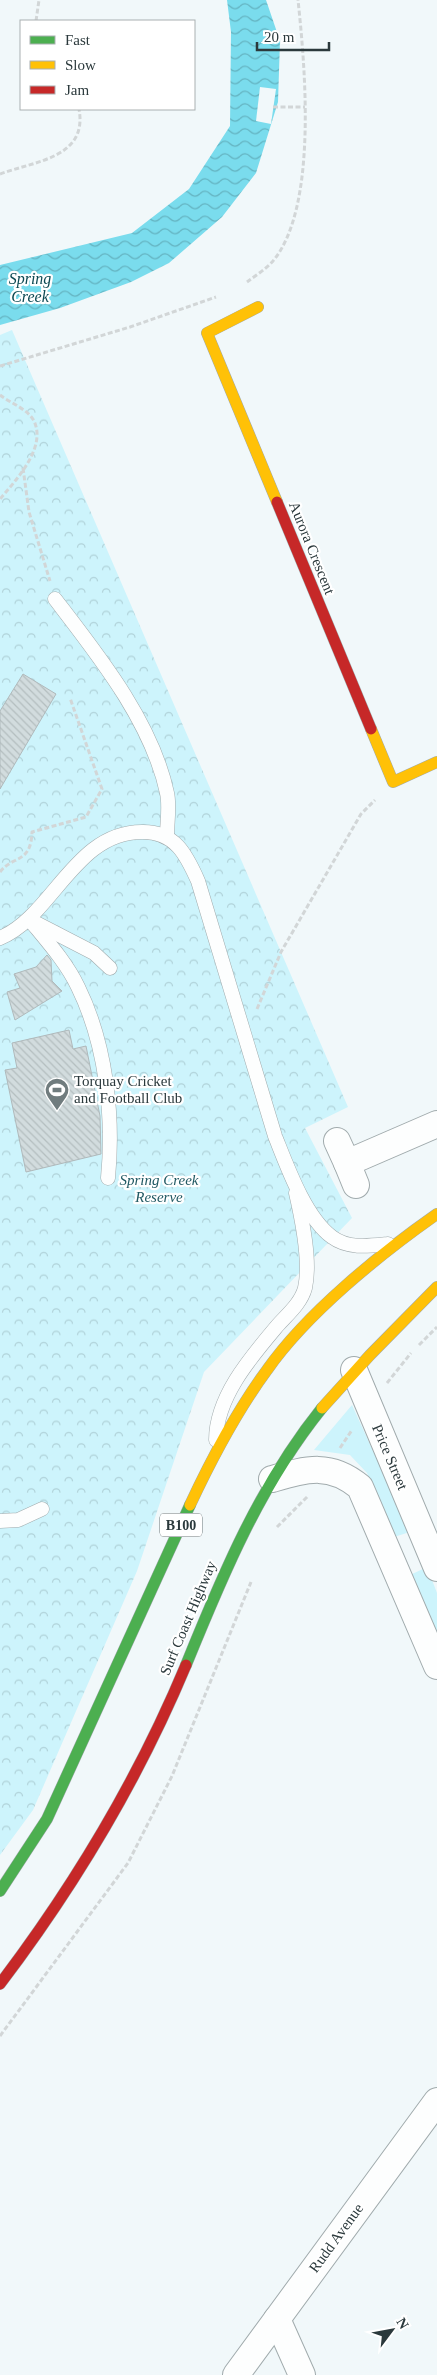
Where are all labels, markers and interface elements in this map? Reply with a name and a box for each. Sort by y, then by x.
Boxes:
legend [20,20,195,110]
scale bar [257,20,330,52]
text: 20 m [264,29,295,45]
text: Fast [65,32,91,48]
text: Slow [65,57,96,73]
text: Jam [65,82,89,98]
water label: Spring Creek [9,270,51,305]
street label: Aurora Crescent [286,499,338,598]
place label: Torquay Cricket and Football Club [74,1073,182,1106]
sports icon: Torquay Cricket and Football Club [44,1077,70,1111]
park label: Spring Creek Reserve [119,1172,199,1205]
street label: Price Street [369,1422,411,1493]
road number: B100 [160,1514,202,1536]
street label: Surf Coast Highway [157,1558,219,1678]
street label: Rudd Avenue [306,2200,366,2275]
north arrow [367,2305,417,2355]
text: N [394,2315,412,2332]

